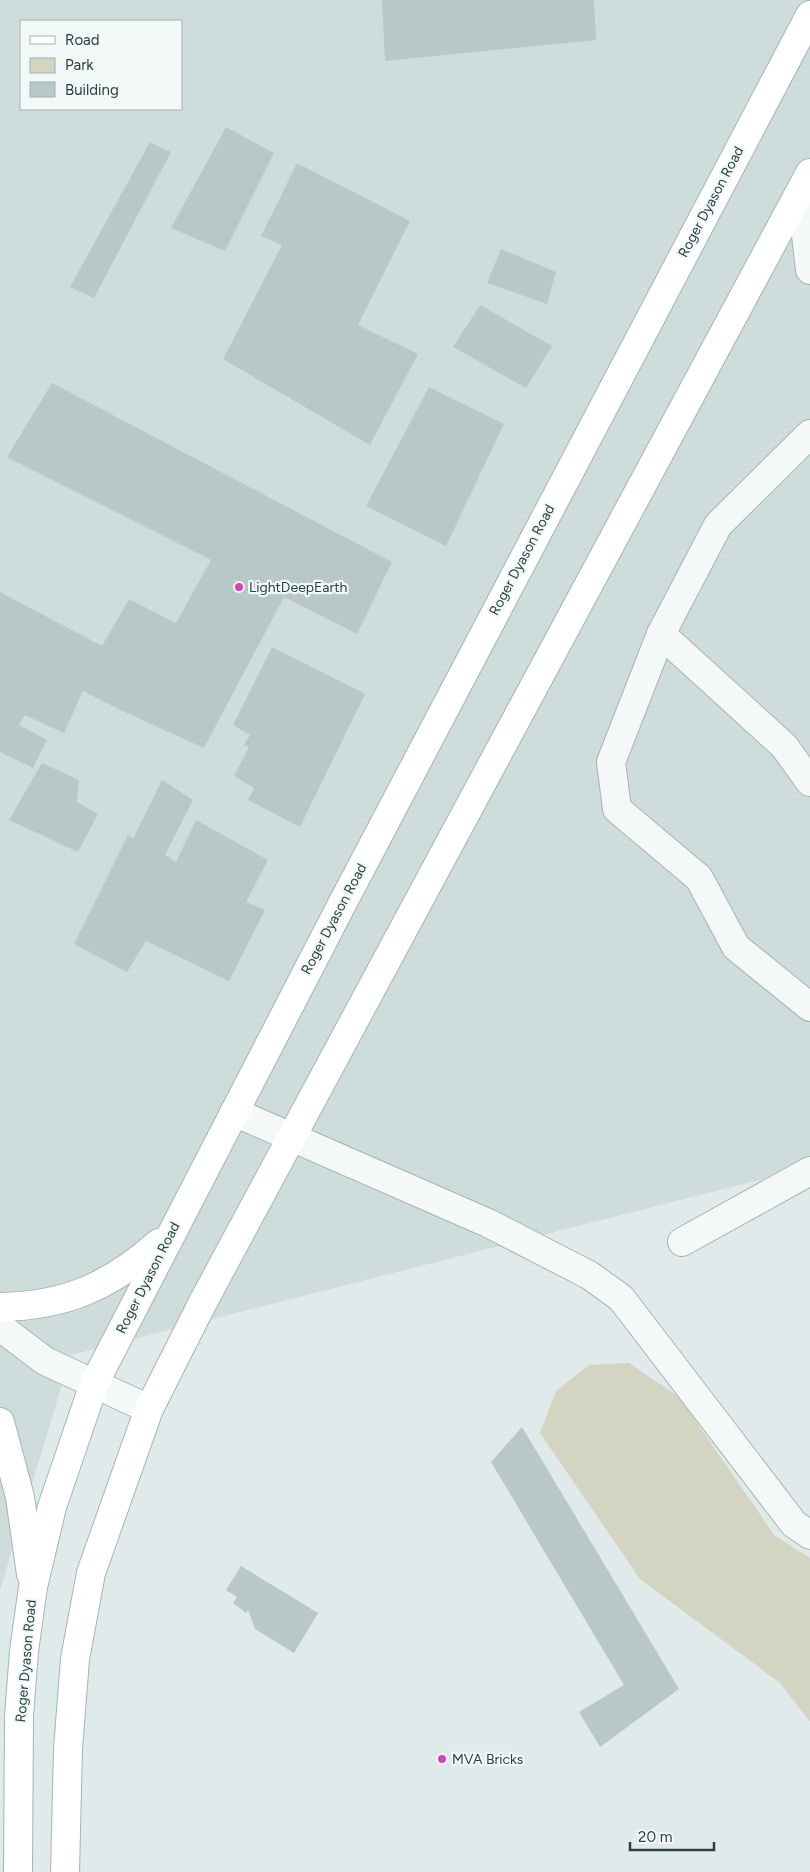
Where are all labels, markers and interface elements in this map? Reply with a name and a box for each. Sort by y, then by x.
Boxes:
legend [20,20,182,110]
text: Road [65,31,100,49]
text: Park [65,56,94,74]
text: Building [65,81,119,99]
street label: Roger Dyason Road [675,144,747,260]
street label: Roger Dyason Road [486,502,558,618]
place label: LightDeepEarth [249,579,347,596]
marker: LightDeepEarth [233,581,245,593]
street label: Roger Dyason Road [298,861,370,977]
street label: Roger Dyason Road [112,1219,184,1337]
street label: Roger Dyason Road [12,1599,40,1723]
place label: MVA Bricks [452,1751,523,1768]
marker: MVA Bricks [436,1753,448,1765]
scale bar [630,1820,714,1852]
text: 20 m [638,1828,672,1846]

